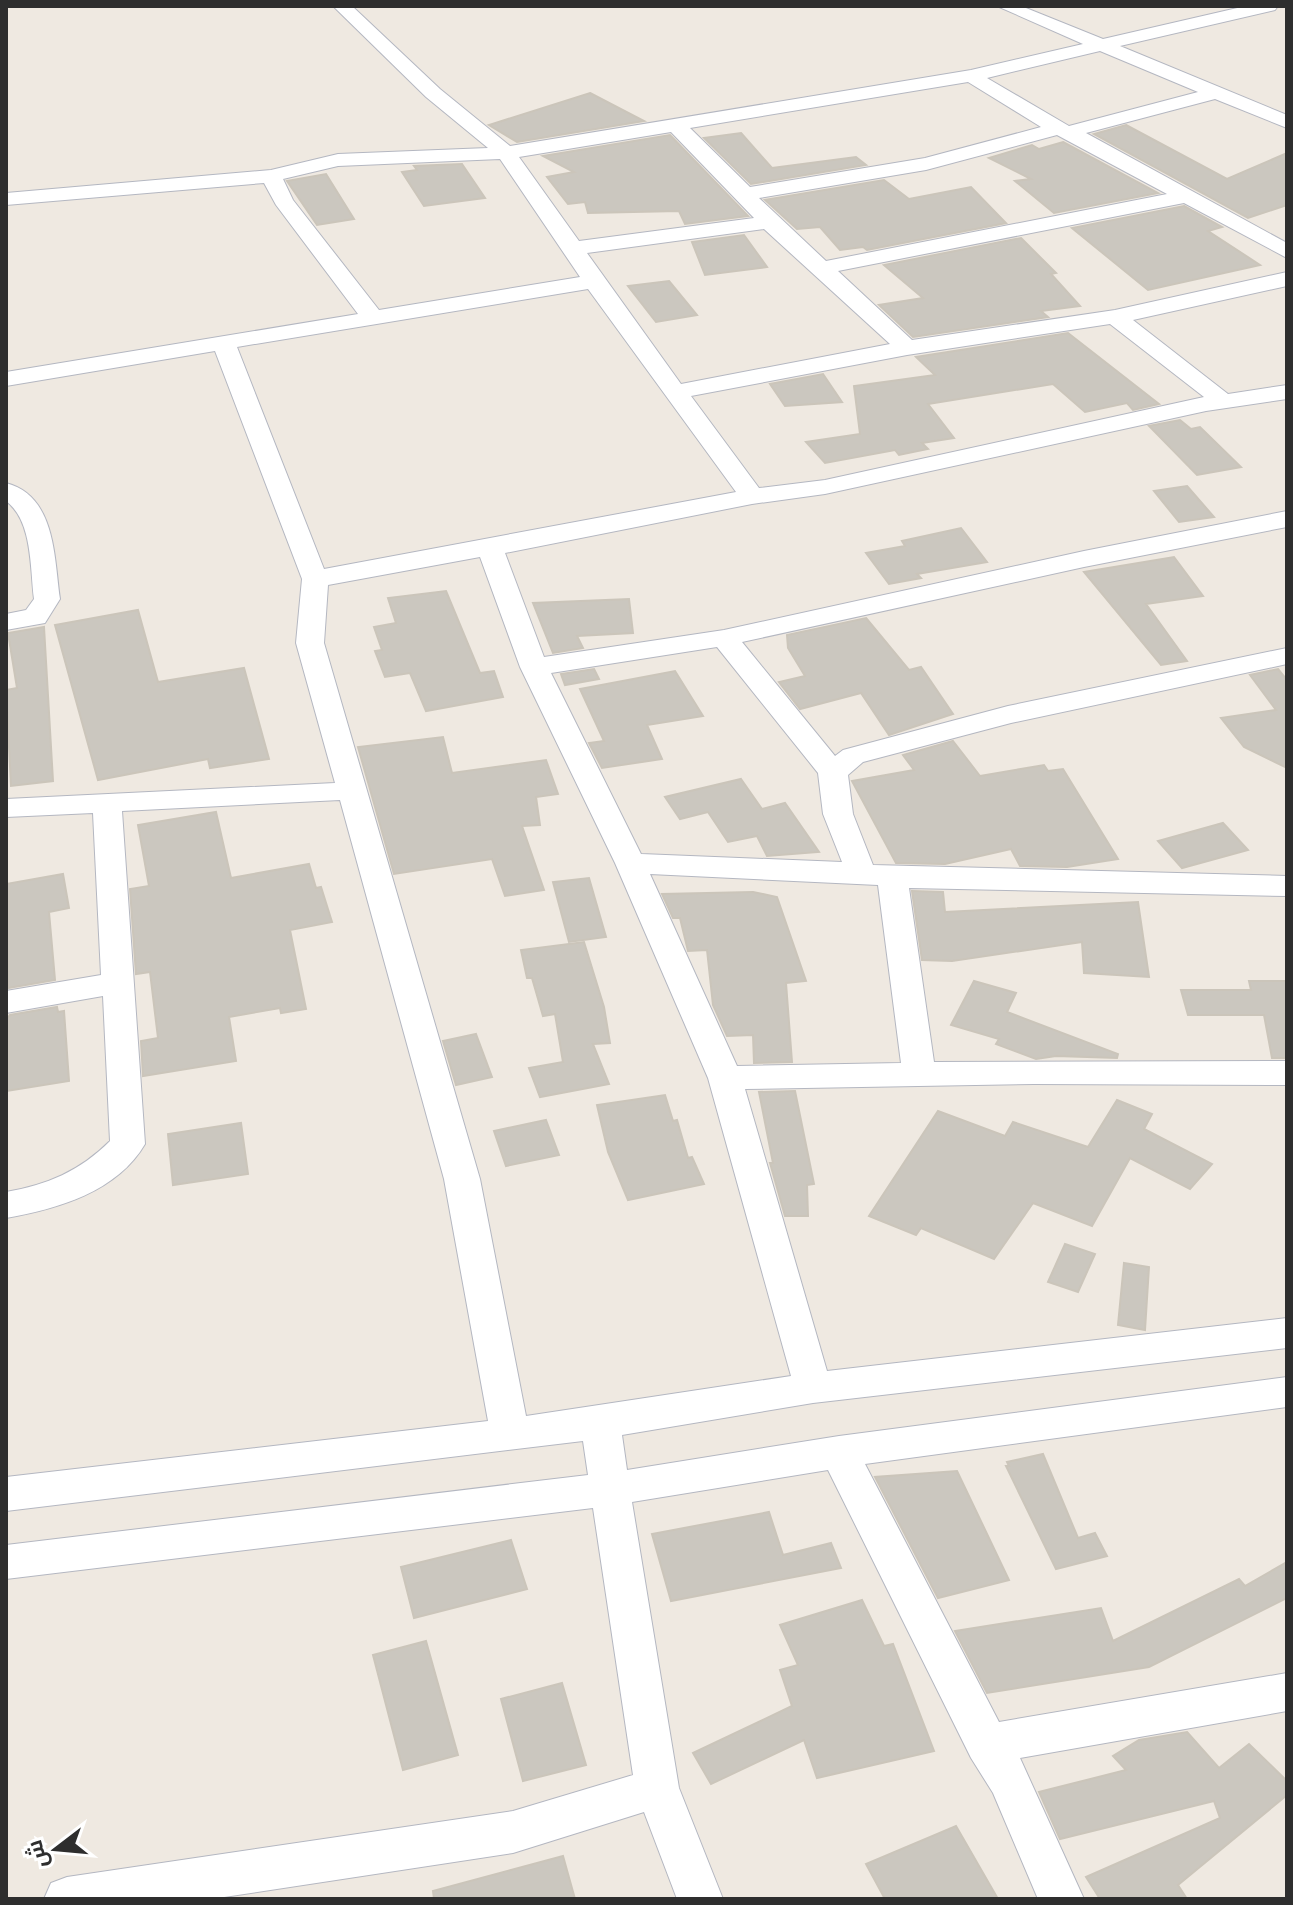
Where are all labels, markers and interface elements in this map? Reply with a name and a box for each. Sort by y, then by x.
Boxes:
north arrow [16,1809,96,1889]
text: ش [19,1837,54,1872]

